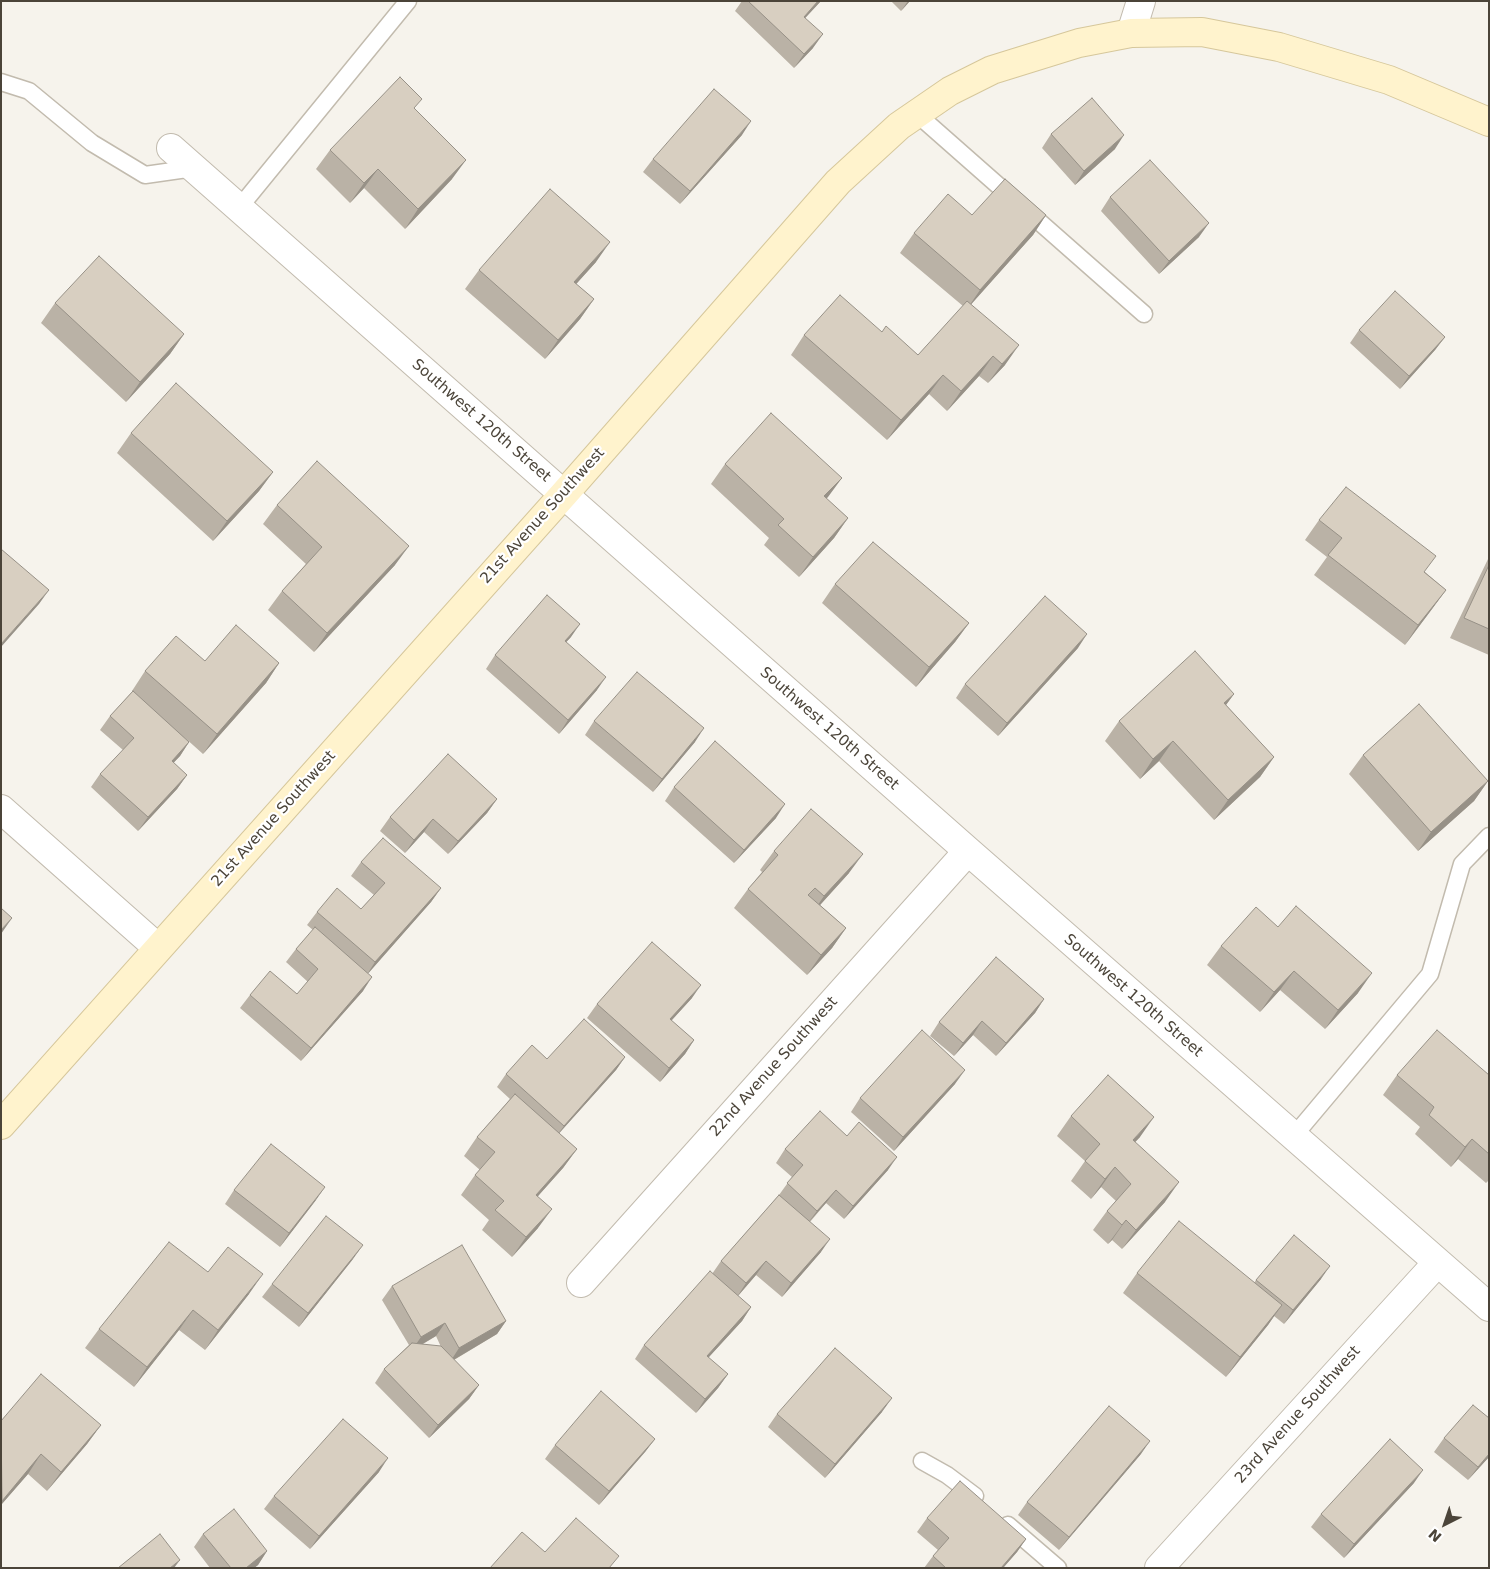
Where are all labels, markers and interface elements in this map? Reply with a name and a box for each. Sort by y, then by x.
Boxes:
street label: Southwest 120th Street [408,356,554,486]
street label: 21st Avenue Southwest [477,444,609,588]
street label: Southwest 120th Street [756,664,902,794]
street label: 21st Avenue Southwest [208,747,340,891]
street label: Southwest 120th Street [1060,931,1206,1061]
street label: 22nd Avenue Southwest [706,993,842,1141]
street label: 23rd Avenue Southwest [1232,1343,1364,1487]
north arrow [1420,1499,1470,1549]
text: N [1425,1525,1445,1545]

